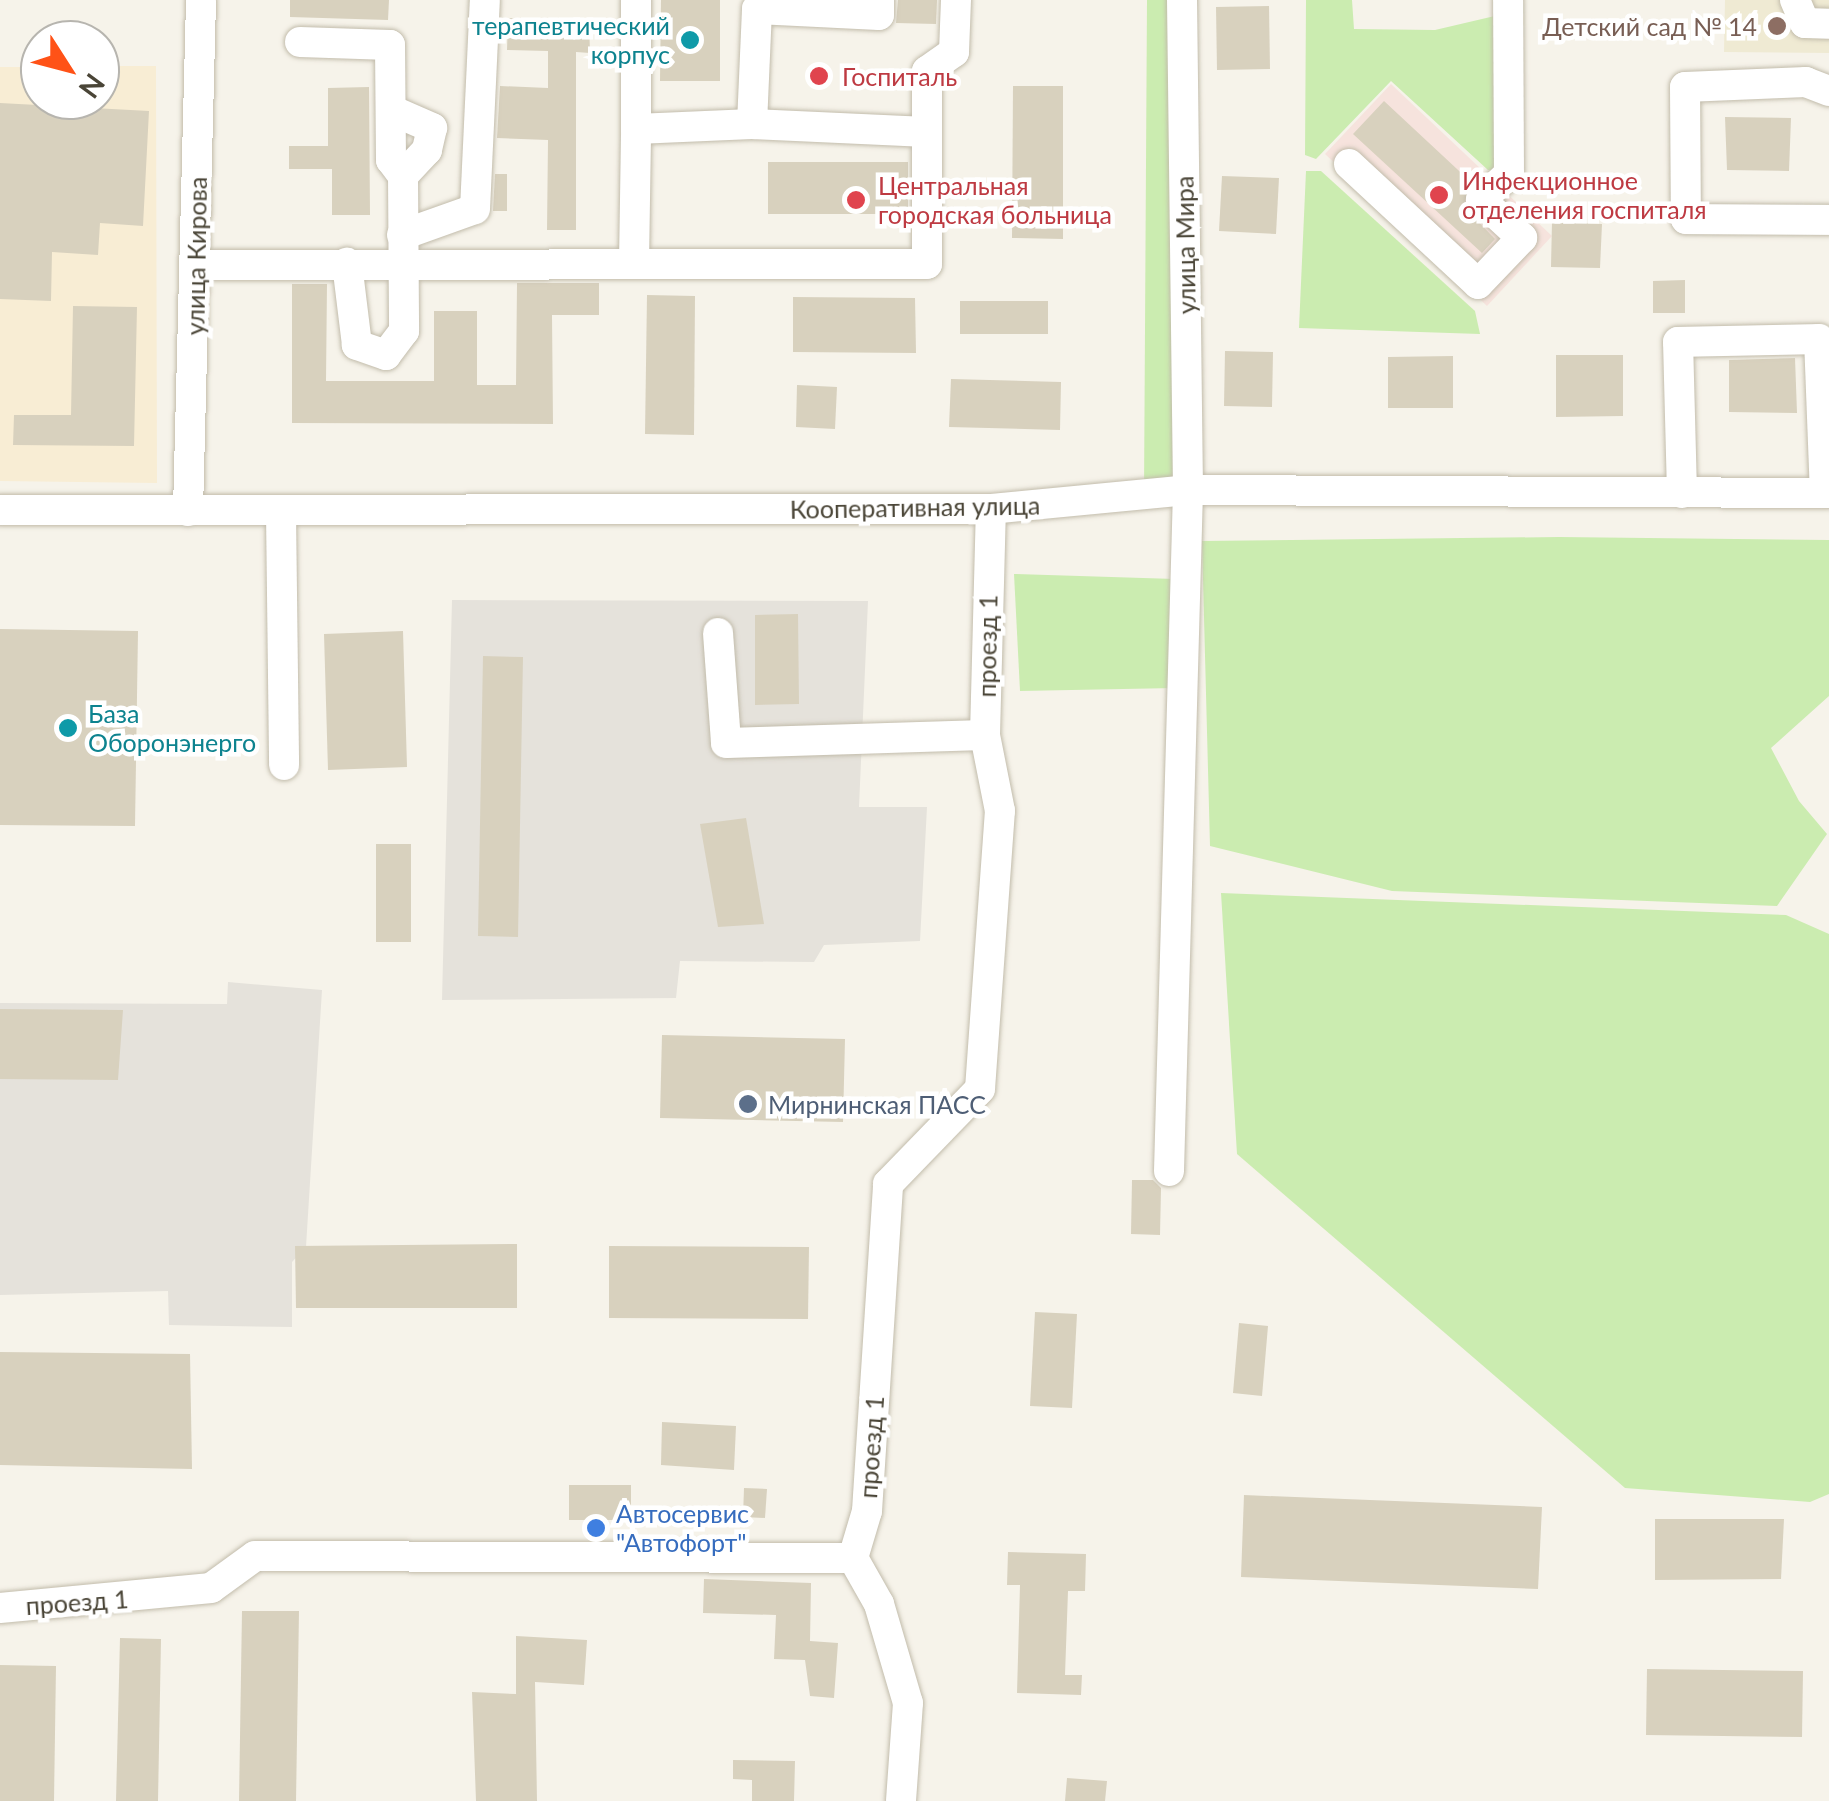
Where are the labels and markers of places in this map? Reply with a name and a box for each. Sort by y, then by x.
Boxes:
place label: терапевтический корпус [472,11,670,70]
place label: Детский сад № 14 [1542,11,1757,41]
marker: Детский сад № 14 [1766,15,1788,37]
marker: терапевтический корпус [679,29,701,51]
place label: Госпиталь [842,61,957,91]
marker: Госпиталь [806,63,832,89]
place label: Инфекционное отделения госпиталя [1462,166,1707,225]
place label: Центральная городская больница [878,171,1112,230]
marker: Инфекционное отделения госпиталя [1426,182,1452,208]
marker: Центральная городская больница [843,187,869,213]
place label: База Оборонэнерго [88,699,256,758]
marker: База Оборонэнерго [57,717,79,739]
place label: Мирнинская ПАСС [768,1089,986,1119]
marker: Мирнинская ПАСС [737,1093,759,1115]
place label: Автосервис "Автофорт" [616,1499,749,1558]
marker: Автосервис "Автофорт" [585,1517,607,1539]

